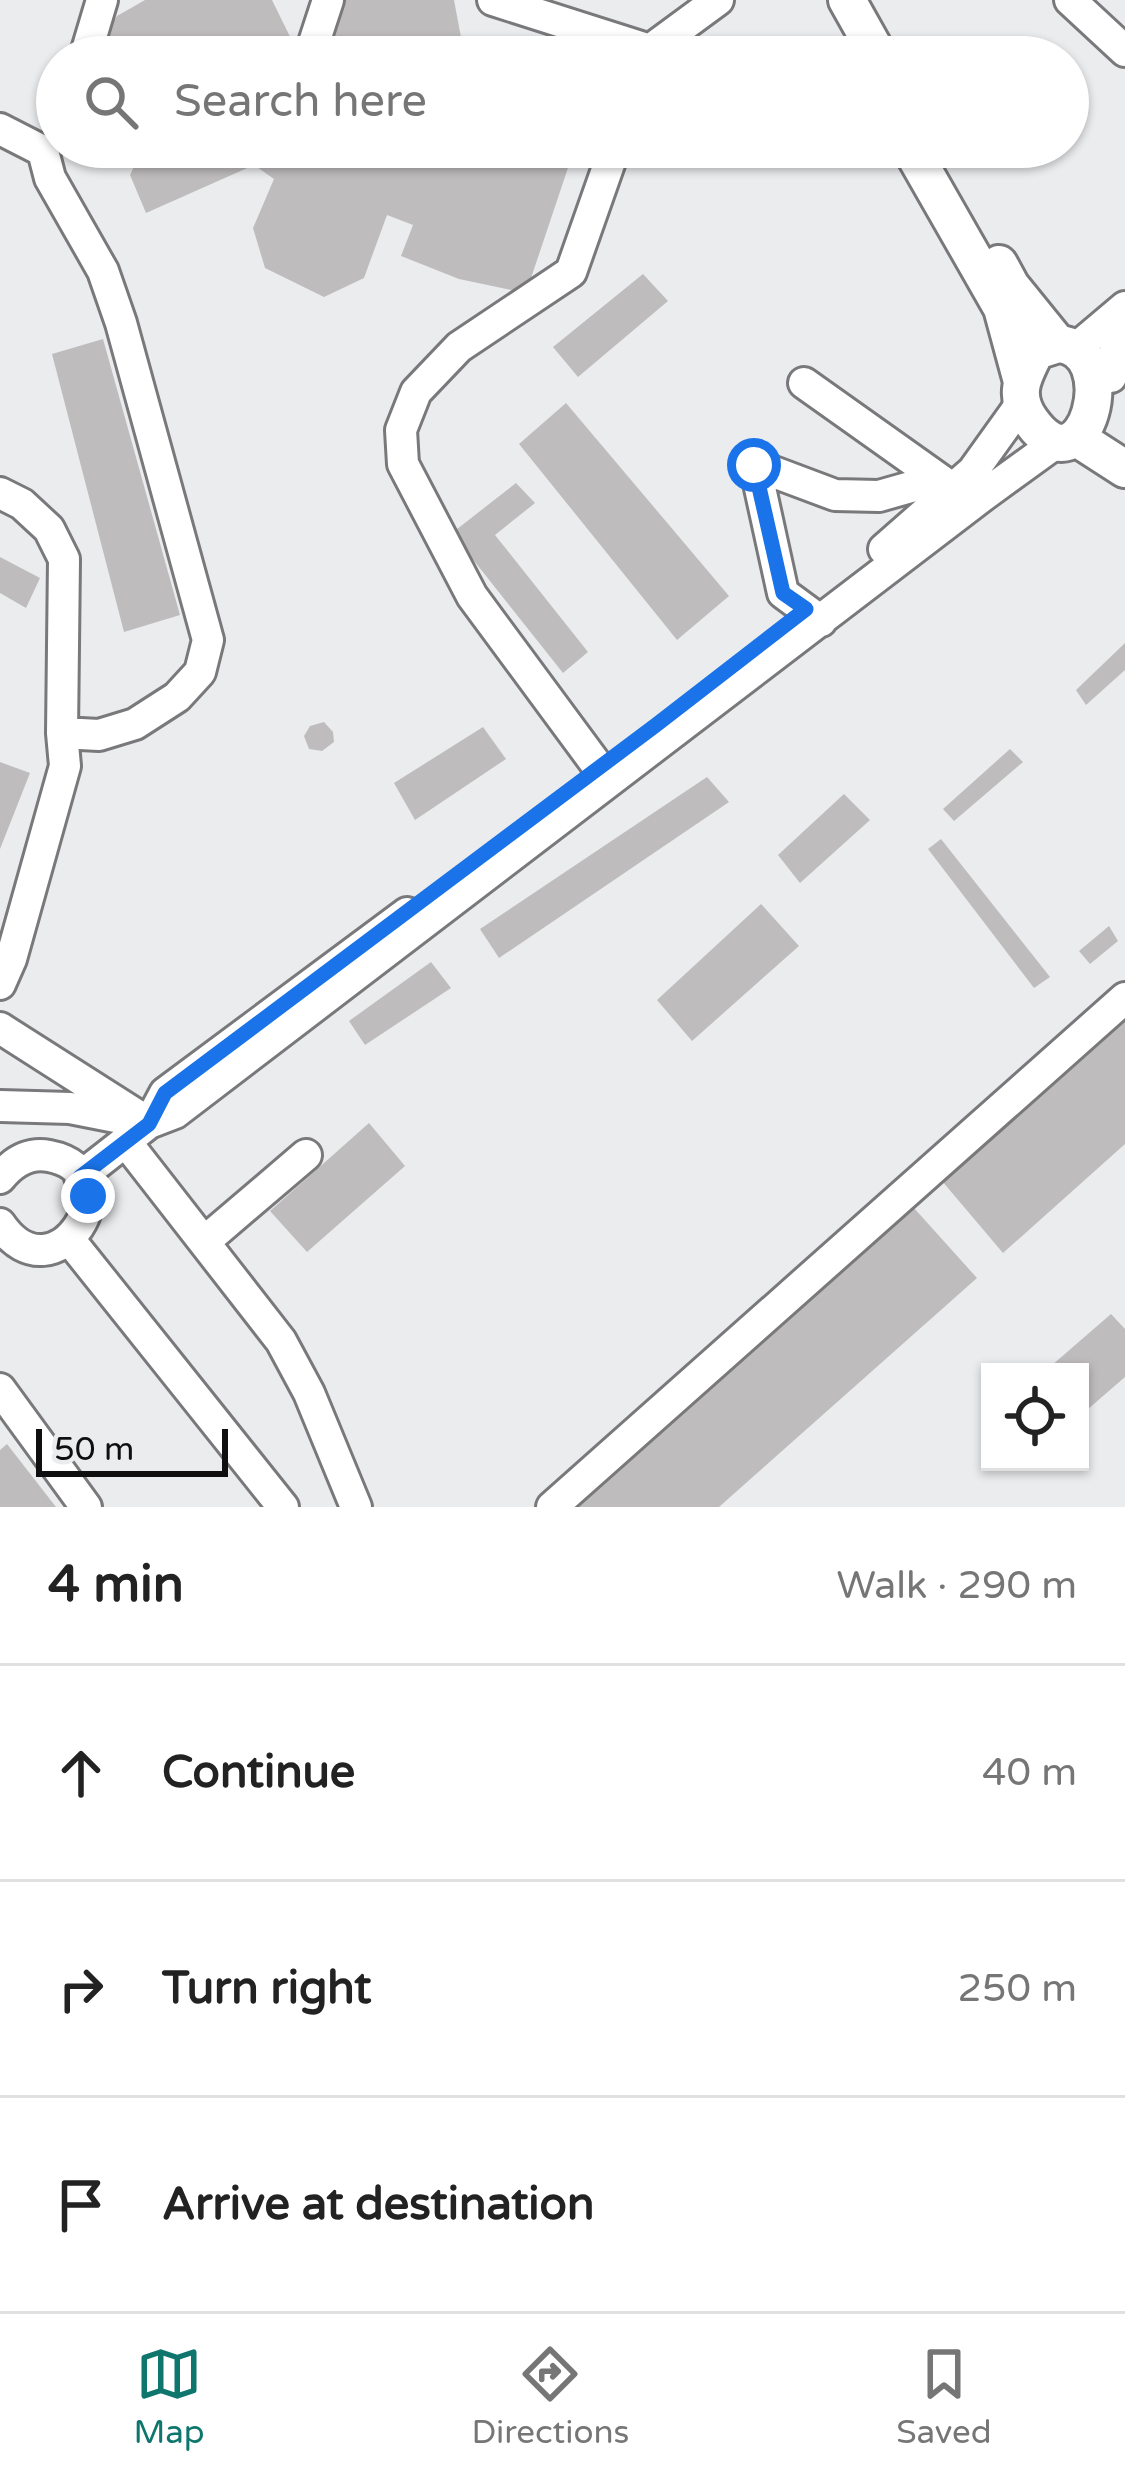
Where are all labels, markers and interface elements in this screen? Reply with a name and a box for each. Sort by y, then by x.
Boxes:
search box [36,36,1089,168]
icon: search [78,69,144,135]
text: Search here [174,75,427,129]
route start [727,438,781,492]
route end [61,1169,115,1223]
map controls [981,1363,1089,1471]
button: locate [981,1363,1089,1471]
scale bar [36,1423,228,1476]
text: 50 m [54,1430,134,1469]
text: 4 min [48,1554,184,1616]
text: Walk · 290 m [836,1562,1077,1609]
icon: ahead [48,1740,114,1806]
text: Continue [162,1746,355,1800]
text: 40 m [982,1749,1077,1796]
icon: right [48,1956,114,2022]
text: Turn right [162,1962,371,2016]
text: 250 m [958,1965,1077,2012]
icon: arrive [48,2172,114,2238]
text: Arrive at destination [162,2178,594,2232]
tab: Map [133,2341,205,2452]
tab: Directions [471,2341,629,2452]
tab: Saved [896,2341,992,2452]

